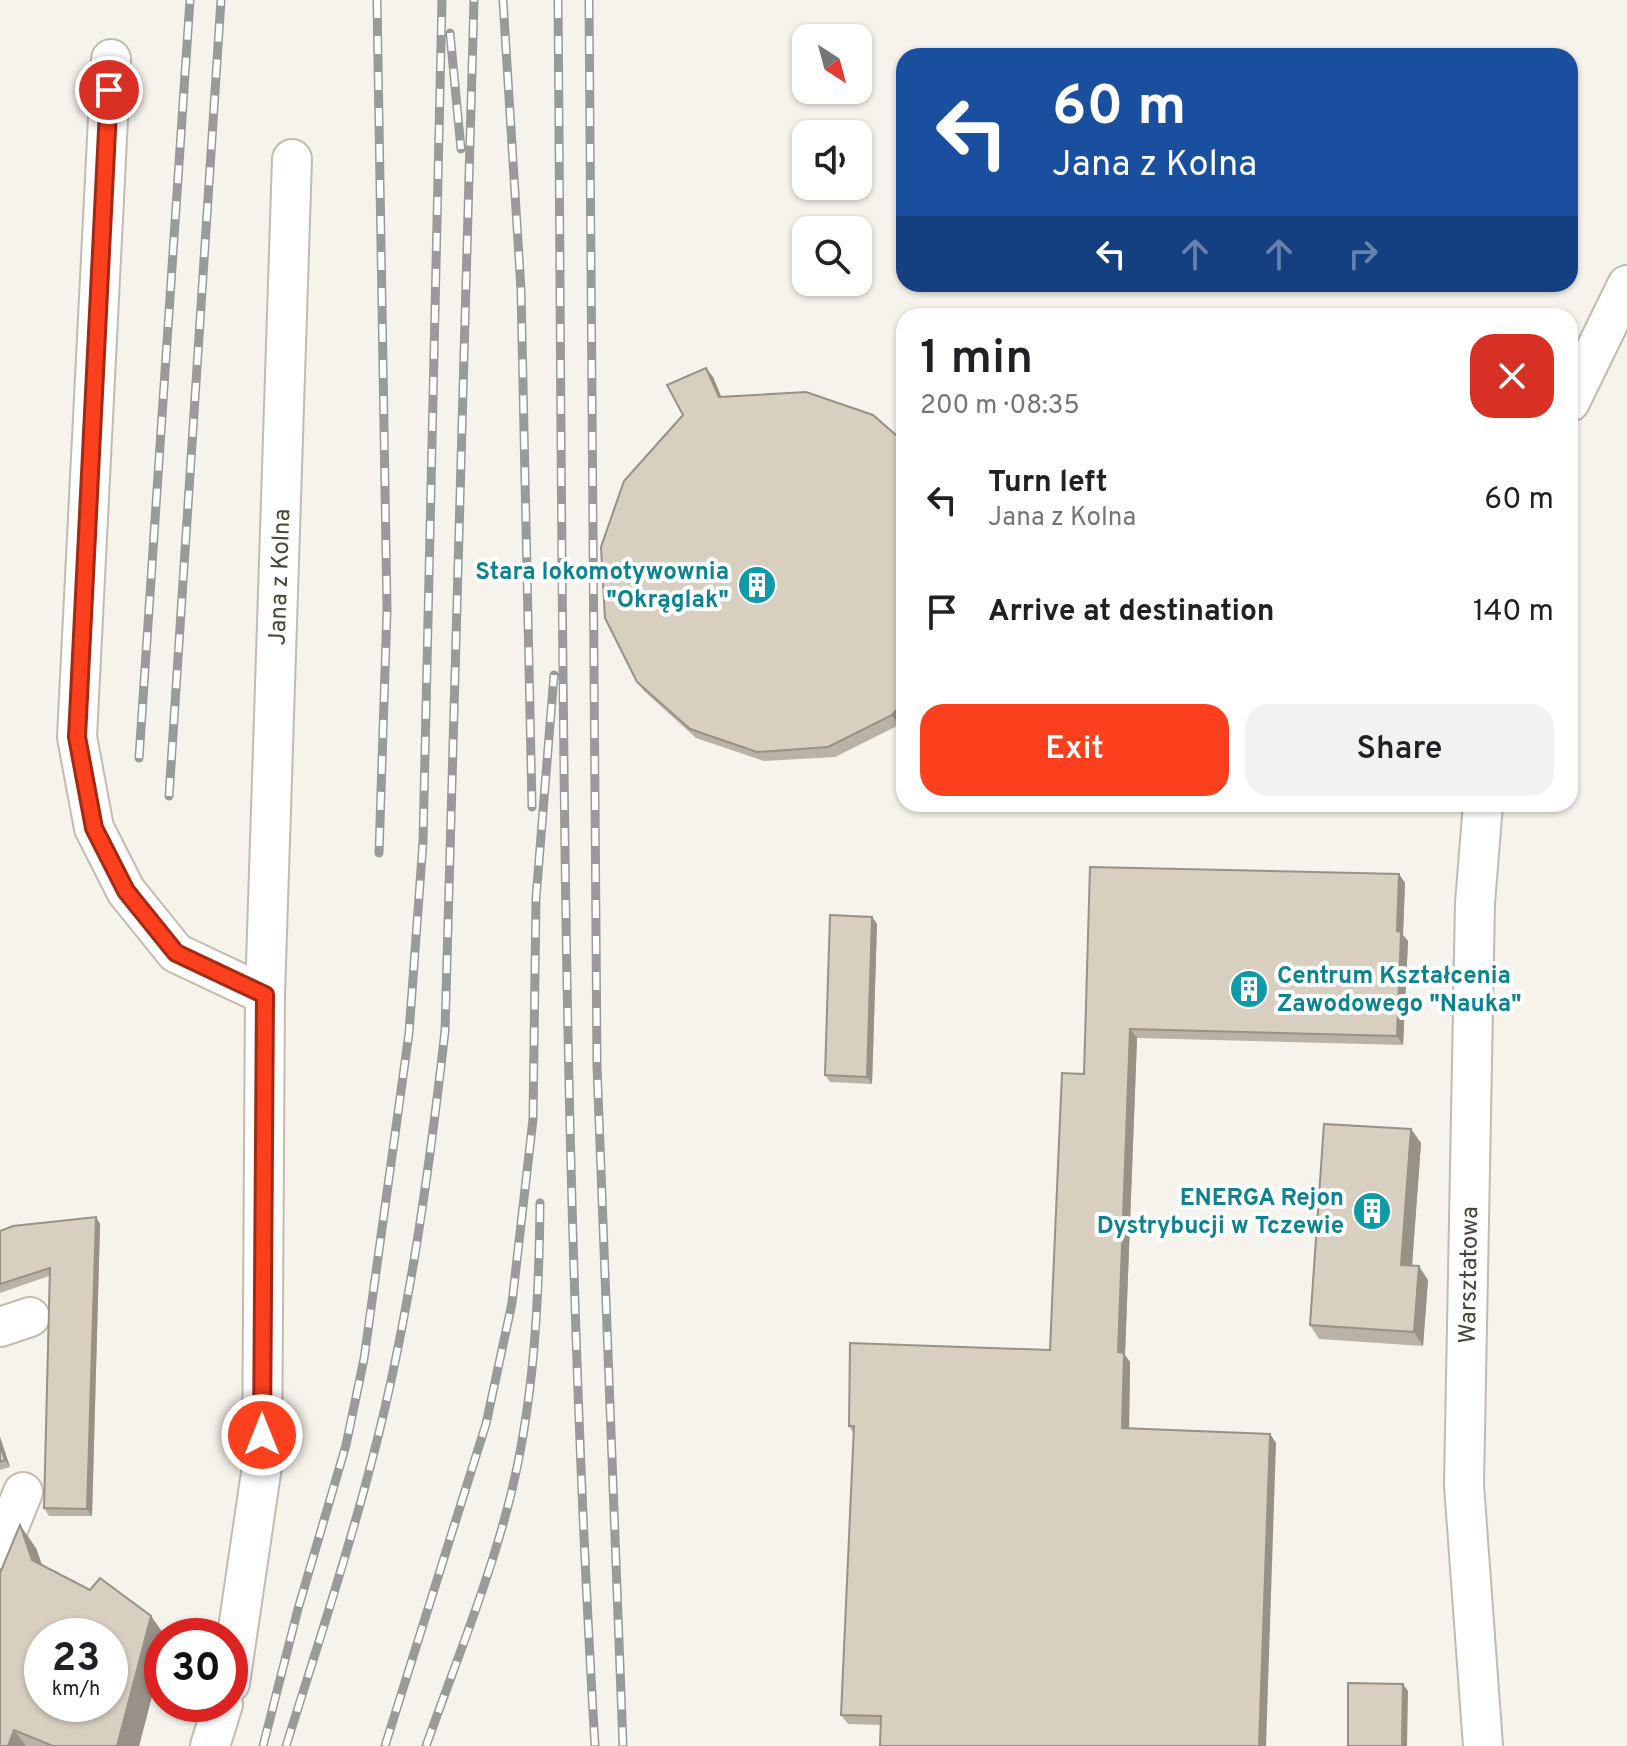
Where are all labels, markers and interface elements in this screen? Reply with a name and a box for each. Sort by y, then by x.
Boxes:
north arrow [792,24,872,104]
map controls [792,24,872,296]
pin [75,56,143,124]
icon: arrive [87,68,131,112]
text: 60 m [1052,74,1186,144]
icon: left [920,80,1024,184]
button: sound [792,120,872,200]
text: Jana z Kolna [1052,143,1257,189]
button: search [792,216,872,296]
icon: left [1089,232,1133,276]
icon: ahead [1173,232,1217,276]
icon: ahead [1257,232,1301,276]
icon: right [1341,232,1385,276]
text: 1 min [920,330,1033,390]
button: close [1470,334,1554,418]
text: 200 m · 08:35 [920,390,1080,423]
text: Turn left [988,465,1108,502]
icon: left [920,478,964,522]
text: 60 m [1484,482,1554,519]
text: Jana z Kolna [988,502,1136,535]
street label: Jana z Kolna [264,508,298,646]
place label: Stara lokomotywownia "Okrąglak" [475,558,729,616]
building icon: Stara lokomotywownia "Okrąglak" [736,564,778,606]
icon: arrive [920,590,964,634]
text: Arrive at destination [988,594,1274,631]
text: 140 m [1473,594,1554,631]
button: Exit [920,704,1229,796]
button: Share [1245,704,1554,796]
place label: Centrum Kształcenia Zawodowego "Nauka" [1277,962,1522,1020]
building icon: Centrum Kształcenia Zawodowego "Nauka" [1228,968,1270,1010]
place label: ENERGA Rejon Dystrybucji w Tczewie [1097,1184,1344,1242]
building icon: ENERGA Rejon Dystrybucji w Tczewie [1351,1190,1393,1232]
street label: Warsztatowa [1454,1206,1486,1344]
position arrow [220,1393,304,1477]
speed limit sign: 30 [144,1618,248,1722]
text: 23 [52,1635,100,1685]
text: km/h [52,1677,100,1703]

